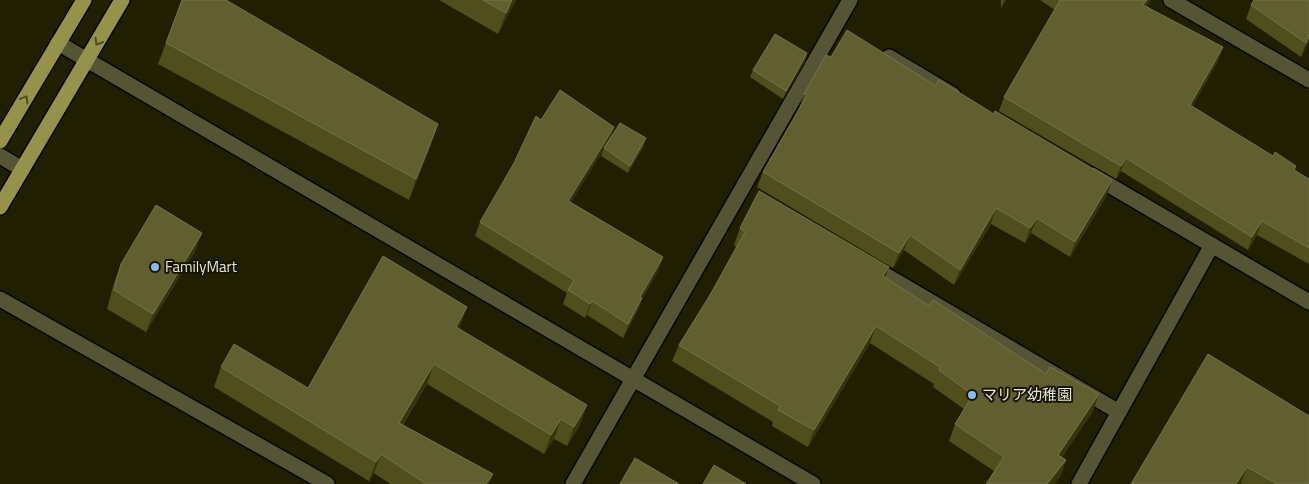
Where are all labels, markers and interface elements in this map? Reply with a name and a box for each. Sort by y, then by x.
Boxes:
one-way arrow [94,37,104,46]
one-way arrow [18,96,28,105]
place label: FamilyMart [165,255,238,278]
marker: FamilyMart [149,261,161,273]
place label: マリア幼稚園 [982,383,1072,406]
marker: マリア幼稚園 [966,389,978,401]

